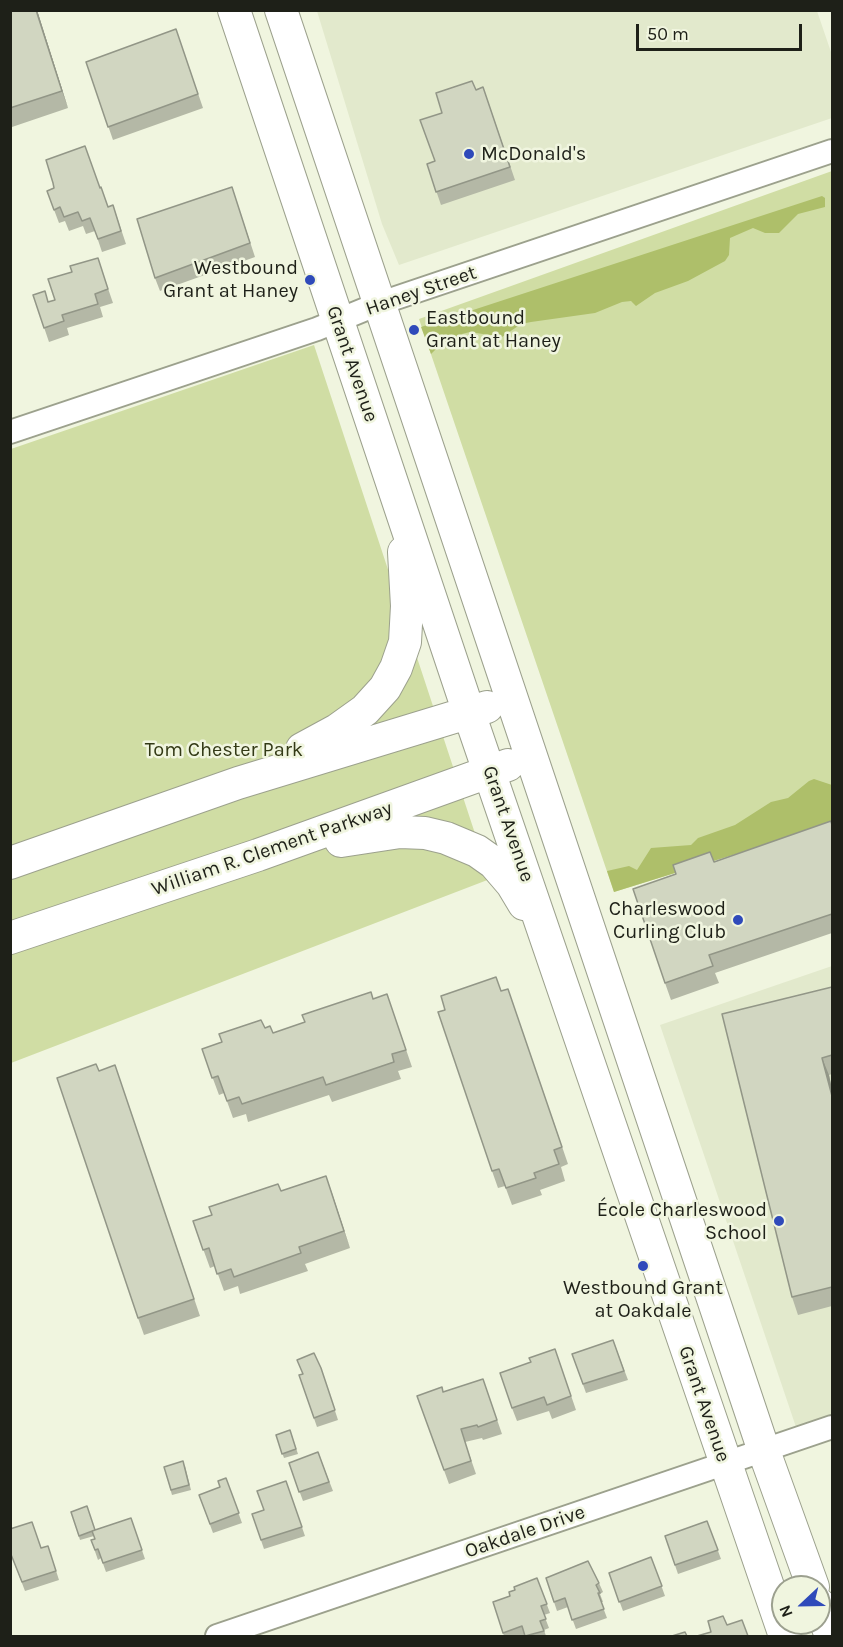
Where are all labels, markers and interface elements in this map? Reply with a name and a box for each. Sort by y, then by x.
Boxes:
scale bar [639,12,806,50]
text: 50 m [647,23,689,45]
place label: McDonald's [481,142,586,166]
marker: McDonald's [462,147,476,161]
place label: Westbound Grant at Haney [163,256,298,303]
street label: Haney Street [362,261,480,321]
marker: Westbound Grant at Haney [303,273,317,287]
street label: Grant Avenue [321,303,383,425]
place label: Eastbound Grant at Haney [426,306,561,353]
marker: Eastbound Grant at Haney [407,323,421,337]
park label: Tom Chester Park [145,738,303,762]
street label: Grant Avenue [477,763,539,885]
street label: William R. Clement Parkway [149,796,395,902]
place label: Charleswood Curling Club [609,897,726,944]
marker: Charleswood Curling Club [731,913,745,927]
place label: École Charleswood School [597,1198,767,1245]
marker: École Charleswood School [772,1214,786,1228]
marker: Westbound Grant at Oakdale [636,1259,650,1273]
place label: Westbound Grant at Oakdale [563,1276,723,1323]
street label: Grant Avenue [673,1343,735,1465]
street label: Oakdale Drive [462,1500,588,1564]
north arrow [771,1575,831,1635]
text: N [775,1602,797,1620]

